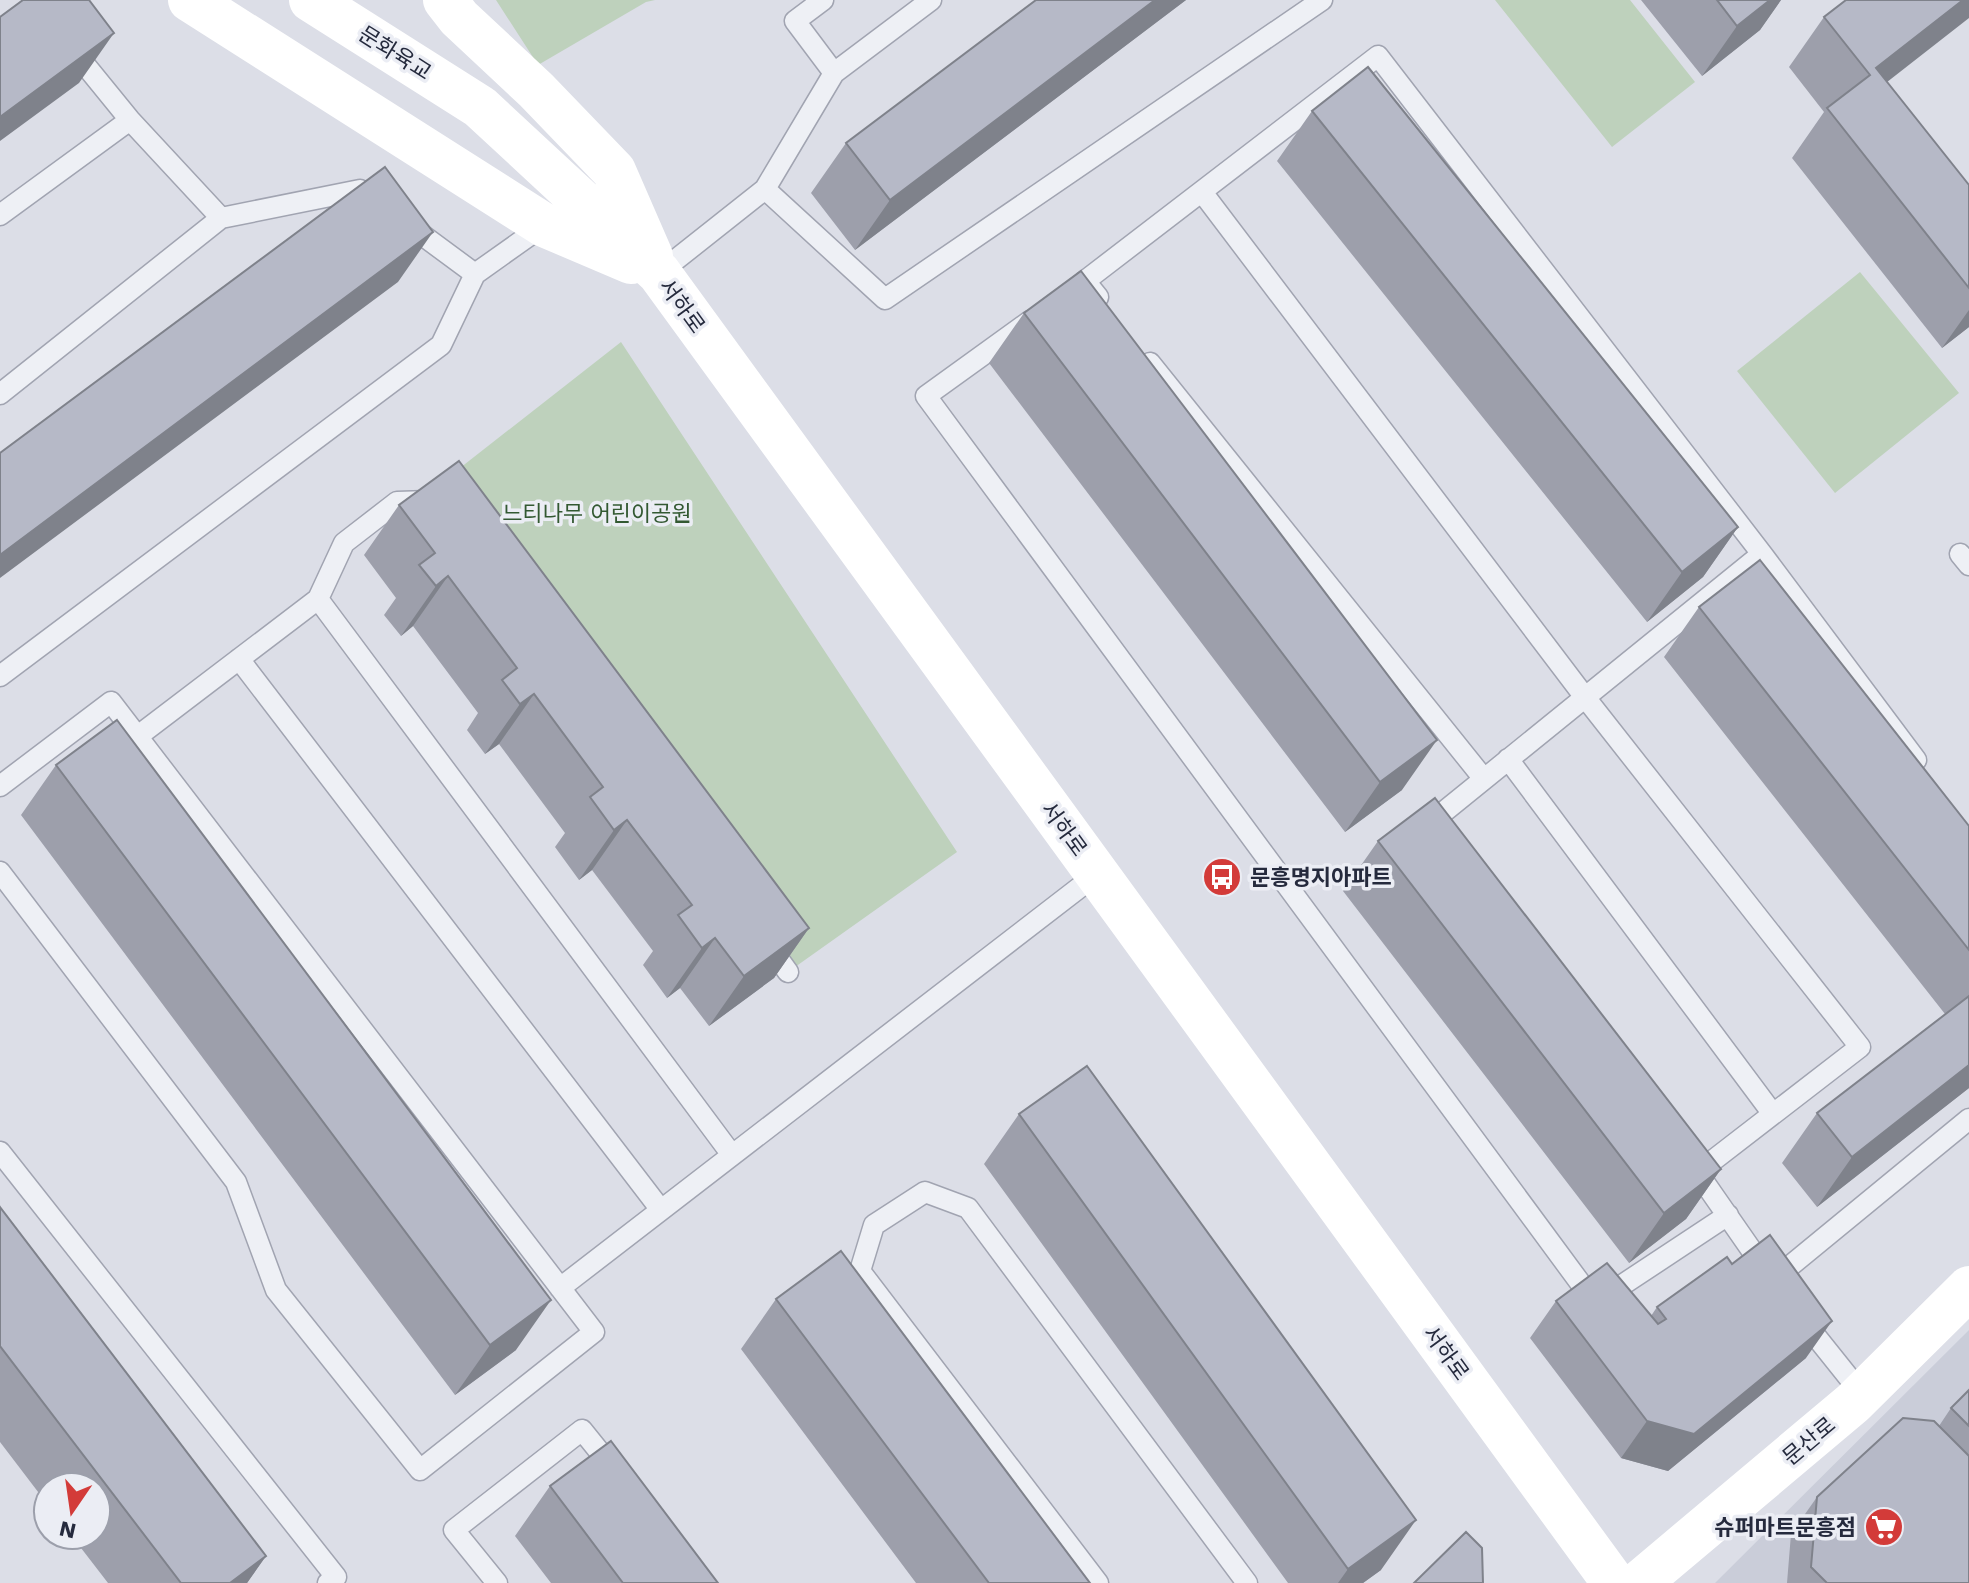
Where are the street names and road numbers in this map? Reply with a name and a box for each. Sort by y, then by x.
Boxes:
street label: 문화육교 [354,21,436,85]
street label: 서하로 [654,274,710,338]
street label: 서하로 [1036,797,1092,861]
street label: 서하로 [1418,1321,1474,1385]
street label: 문산로 [1778,1412,1840,1470]

